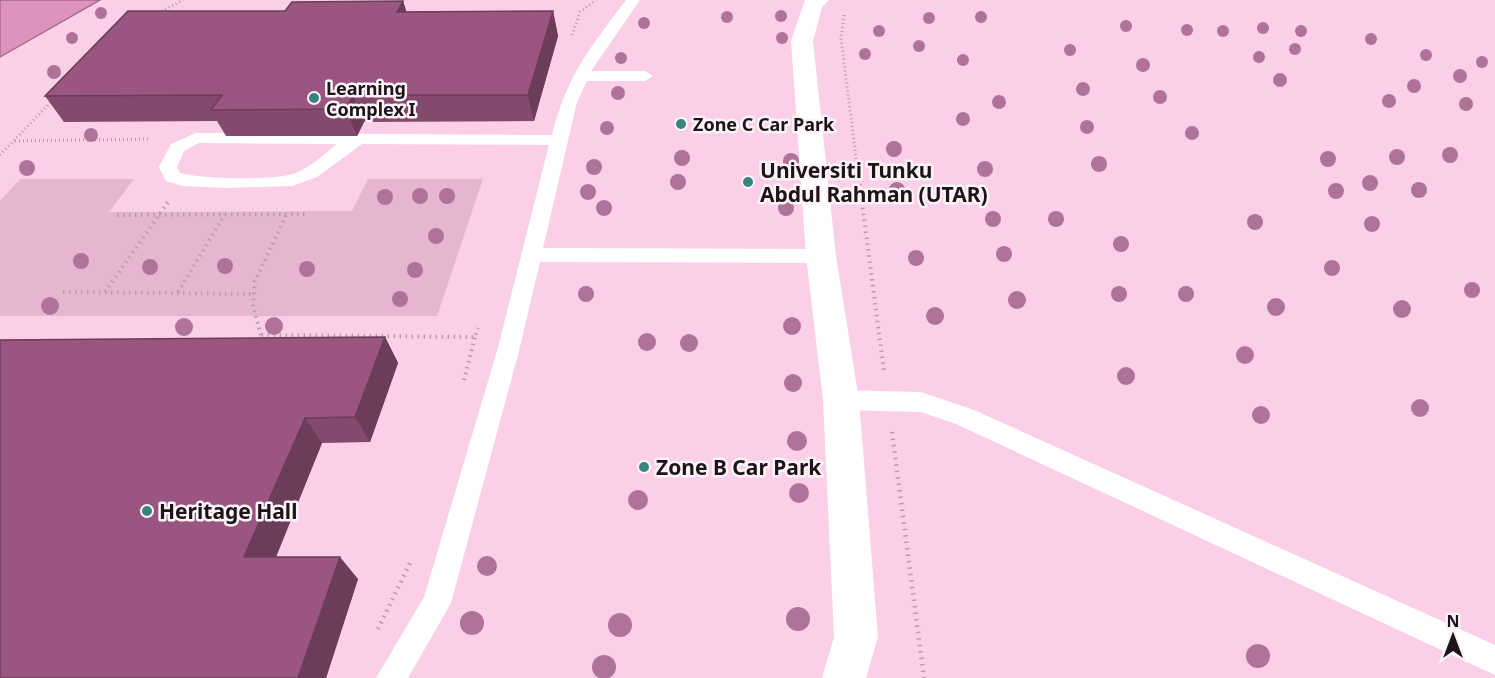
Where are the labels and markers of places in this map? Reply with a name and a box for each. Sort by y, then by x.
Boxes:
place label: Learning Complex I [326,76,416,121]
marker: Learning Complex I [307,91,321,105]
place label: Zone C Car Park [693,112,835,136]
marker: Zone C Car Park [674,117,688,131]
place label: Universiti Tunku Abdul Rahman (UTAR) [760,156,988,208]
marker: Universiti Tunku Abdul Rahman (UTAR) [741,175,755,189]
place label: Zone B Car Park [656,453,822,481]
marker: Zone B Car Park [637,460,651,474]
place label: Heritage Hall [159,497,297,525]
marker: Heritage Hall [140,504,154,518]

